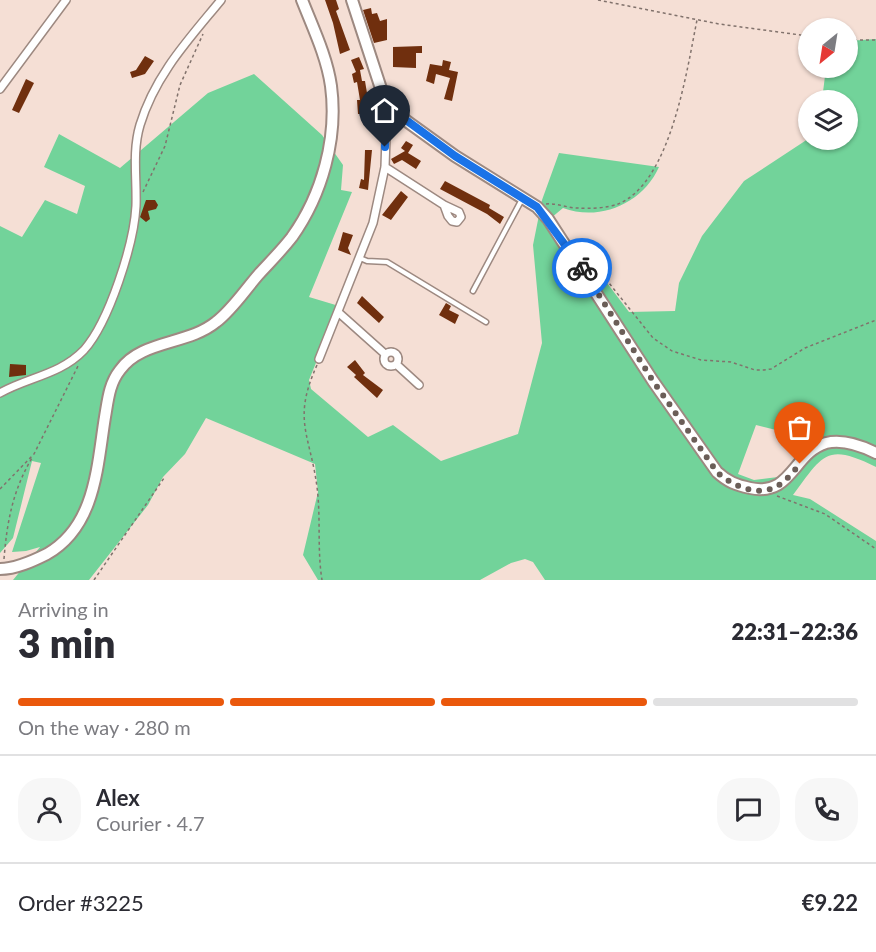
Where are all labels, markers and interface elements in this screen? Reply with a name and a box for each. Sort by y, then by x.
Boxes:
north arrow [798,18,858,78]
map controls [798,18,858,150]
pin [359,85,410,147]
button: layers [798,90,858,150]
icon: home [368,94,401,127]
courier [552,238,612,298]
icon: bike [566,252,599,285]
pin [774,402,825,464]
icon: bag [783,411,816,444]
text: Arriving in [18,597,109,621]
text: 22:31–22:36 [732,618,858,645]
text: 3 min [18,620,115,666]
text: On the way · 280 m [18,715,191,739]
button: person [18,778,81,841]
button: chat [717,778,780,841]
button: phone [795,778,858,841]
text: Alex [96,784,140,811]
text: Courier · 4.7 [96,811,205,835]
text: Order #3225 [18,889,144,916]
text: €9.22 [802,889,858,916]

